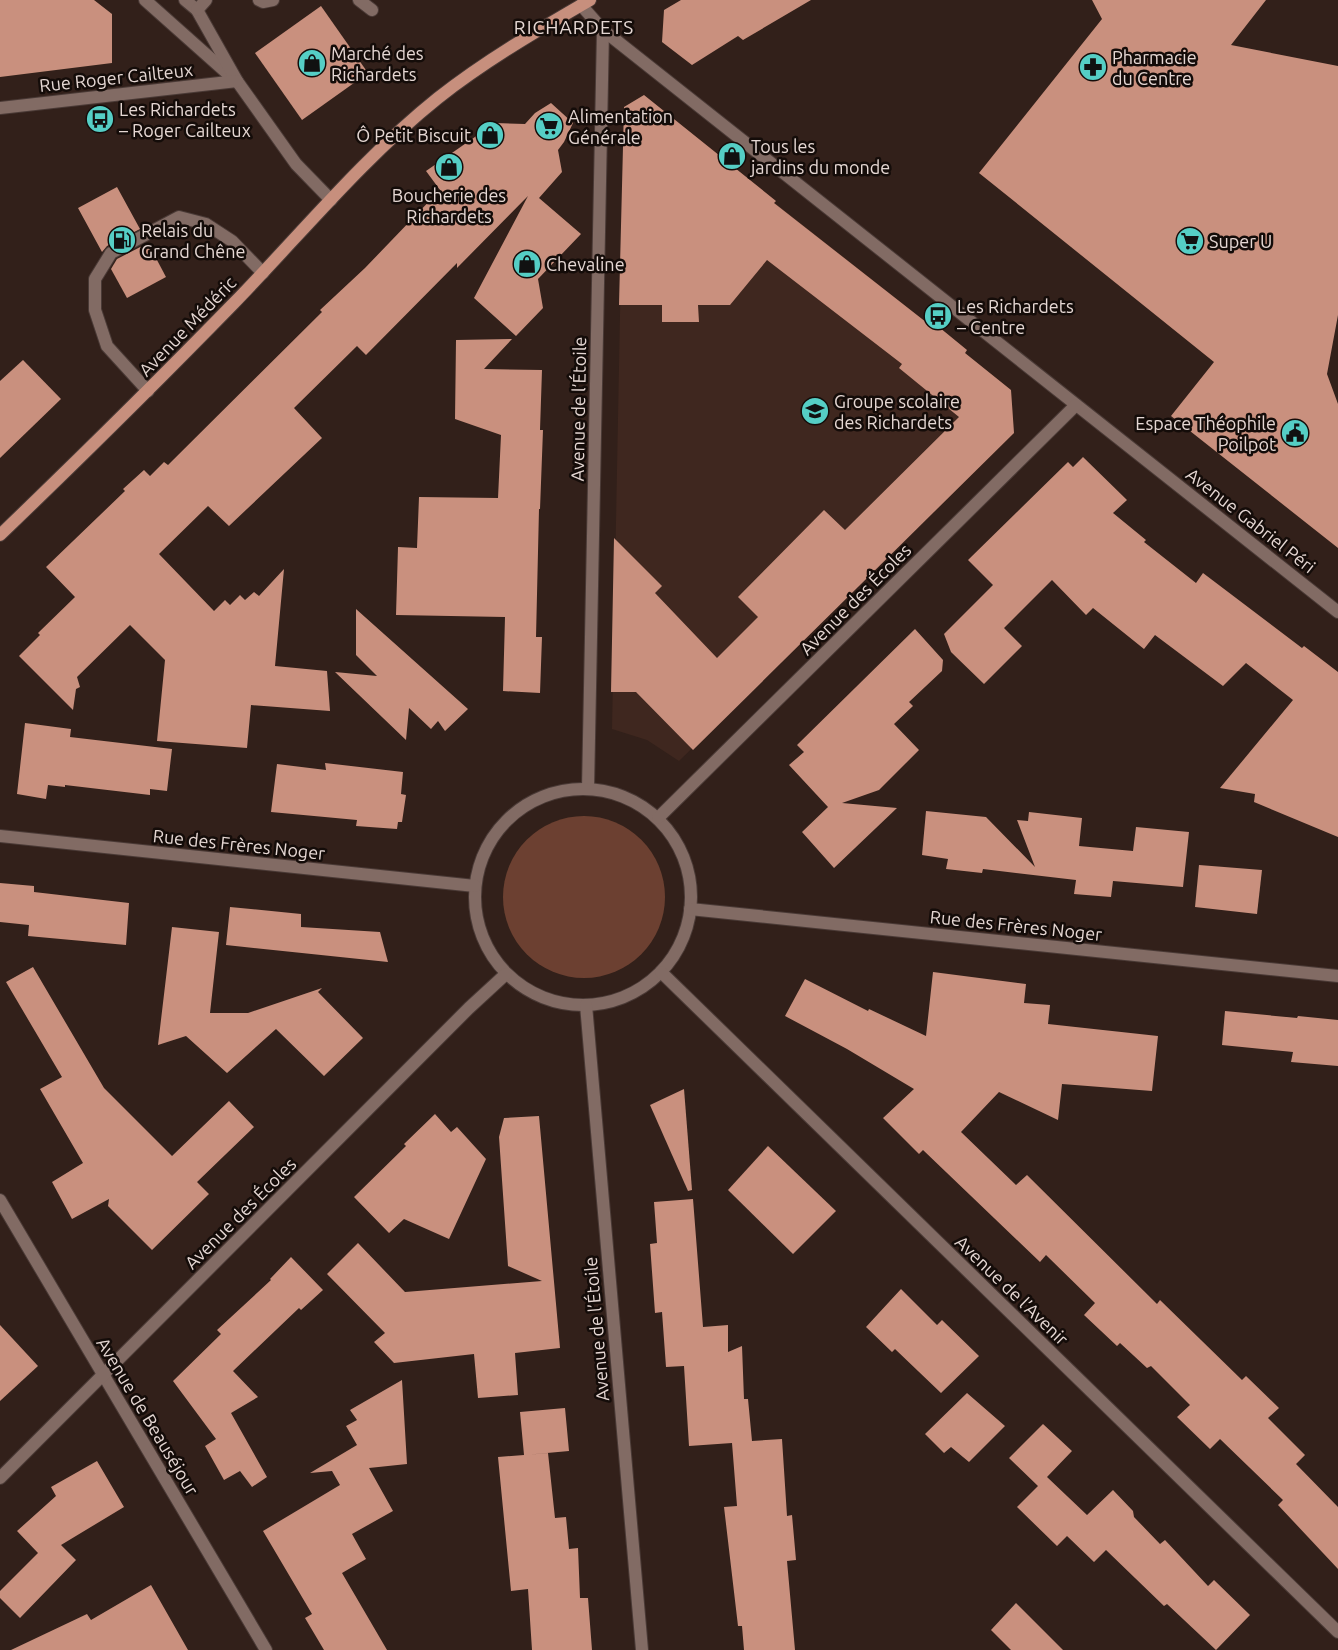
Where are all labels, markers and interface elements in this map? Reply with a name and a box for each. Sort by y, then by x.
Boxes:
district label: RICHARDETS [514,16,634,38]
place label: Marché des Richardets [331,43,424,84]
place label: Pharmacie du Centre [1112,47,1197,88]
shop icon: Marché des Richardets [297,48,327,78]
pharmacy icon: Pharmacie du Centre [1078,52,1108,82]
street label: Rue Roger Cailteux [38,59,194,95]
place label: Les Richardets – Roger Cailteux [118,99,251,140]
bus stop icon: Les Richardets – Roger Cailteux [85,104,115,134]
place label: Alimentation Générale [568,106,673,147]
supermarket icon: Alimentation Générale [534,111,564,141]
shop icon: Ô Petit Biscuit [475,120,505,150]
place label: Ô Petit Biscuit [356,125,471,145]
place label: Tous les jardins du monde [749,136,890,177]
shop icon: Tous les jardins du monde [717,141,747,171]
shop icon: Boucherie des Richardets [434,152,464,182]
place label: Boucherie des Richardets [392,185,506,226]
place label: Relais du Grand Chêne [141,220,245,261]
fuel station icon: Relais du Grand Chêne [107,225,137,255]
supermarket icon: Super U [1175,226,1205,256]
place label: Super U [1209,231,1272,251]
shop icon: Chevaline [512,249,542,279]
place label: Chevaline [546,254,625,274]
street label: Avenue Médéric [135,272,239,380]
place label: Les Richardets – Centre [956,296,1074,337]
bus stop icon: Les Richardets – Centre [923,301,953,331]
street label: Avenue de l’Étoile [566,336,589,482]
place label: Groupe scolaire des Richardets [834,391,960,432]
school or university icon: Groupe scolaire des Richardets [800,396,830,426]
place label: Espace Théophile Poilpot [1135,413,1276,454]
public building icon: Espace Théophile Poilpot [1280,418,1310,448]
street label: Avenue Gabriel Péri [1183,463,1319,577]
street label: Avenue des Écoles [795,539,915,659]
street label: Rue des Frères Noger [152,825,326,863]
street label: Rue des Frères Noger [929,906,1103,944]
street label: Avenue des Écoles [180,1153,300,1273]
street label: Avenue de l’Avenir [952,1231,1072,1349]
street label: Avenue de l’Étoile [579,1256,612,1402]
street label: Avenue de Beauséjour [93,1334,203,1498]

